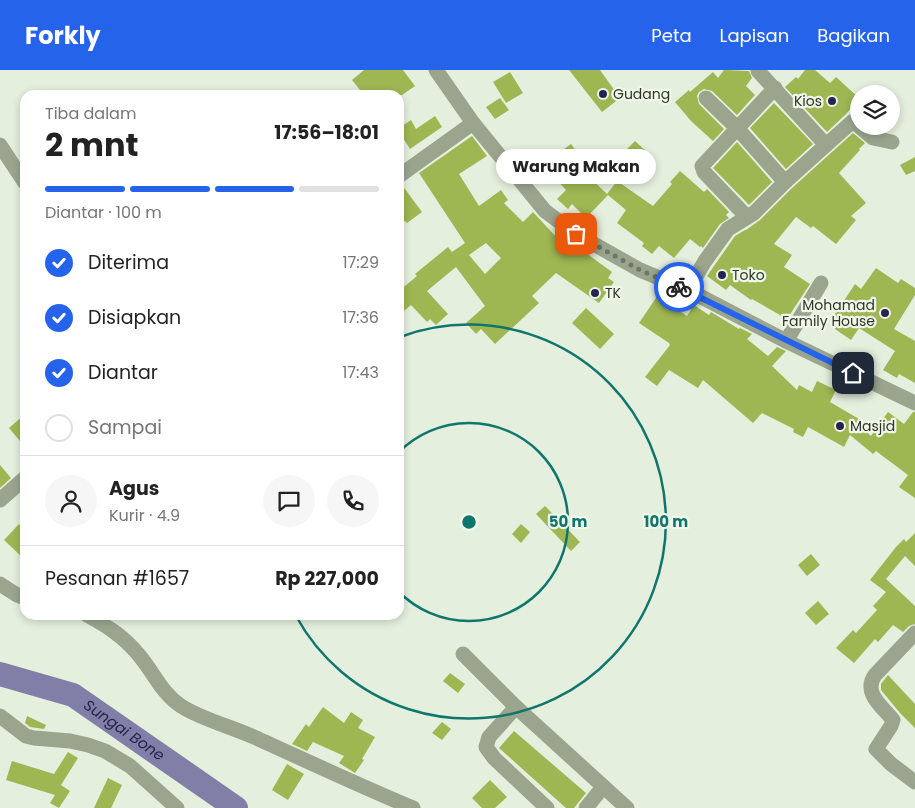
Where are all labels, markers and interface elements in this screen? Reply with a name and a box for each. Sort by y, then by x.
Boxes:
text: Forkly [25,19,101,52]
text: Peta [651,23,692,48]
text: Lapisan [720,23,789,48]
text: Bagikan [817,23,890,48]
place label: Gudang [613,84,670,104]
map controls [850,85,900,135]
button: layers [850,85,900,135]
marker: Gudang [597,88,609,100]
place label: Kios [794,91,822,111]
marker: Kios [826,95,838,107]
text: Tiba dalam [45,102,136,125]
text: 17:56–18:01 [274,119,379,146]
text: 2 mnt [45,122,139,167]
callout: Warung Makan [496,149,656,184]
text: Warung Makan [512,155,640,178]
text: Diantar · 100 m [45,201,162,224]
pin [555,213,597,255]
icon: bag [562,220,590,248]
icon: check [45,249,73,277]
text: Diterima [88,249,169,276]
text: 17:29 [342,251,379,274]
courier [654,262,704,312]
place label: Toko [732,265,765,285]
marker: Toko [716,269,728,281]
icon: bike [665,273,693,301]
place label: TK [605,283,622,303]
marker: TK [589,287,601,299]
place label: Mohamad Family House [782,295,875,331]
icon: check [45,304,73,332]
text: Disiapkan [88,304,181,331]
text: 17:36 [342,306,379,329]
marker: Mohamad Family House [879,307,891,319]
pin [832,352,874,394]
icon: check [45,359,73,387]
text: Diantar [88,359,158,386]
icon: home [839,359,867,387]
text: 17:43 [342,361,379,384]
text: Sampai [88,414,162,441]
place label: Masjid [850,416,895,436]
marker: Masjid [834,420,846,432]
button: person [45,475,97,527]
text: Agus [109,475,159,502]
button: chat [263,475,315,527]
button: phone [327,475,379,527]
text: Kurir · 4.9 [109,504,180,527]
text: 50 m [549,511,587,532]
text: 100 m [644,511,688,532]
centre of rings [460,513,478,531]
text: Pesanan #1657 [45,565,189,592]
text: Rp 227,000 [275,565,379,592]
water label: Sungai Bone [80,694,169,765]

